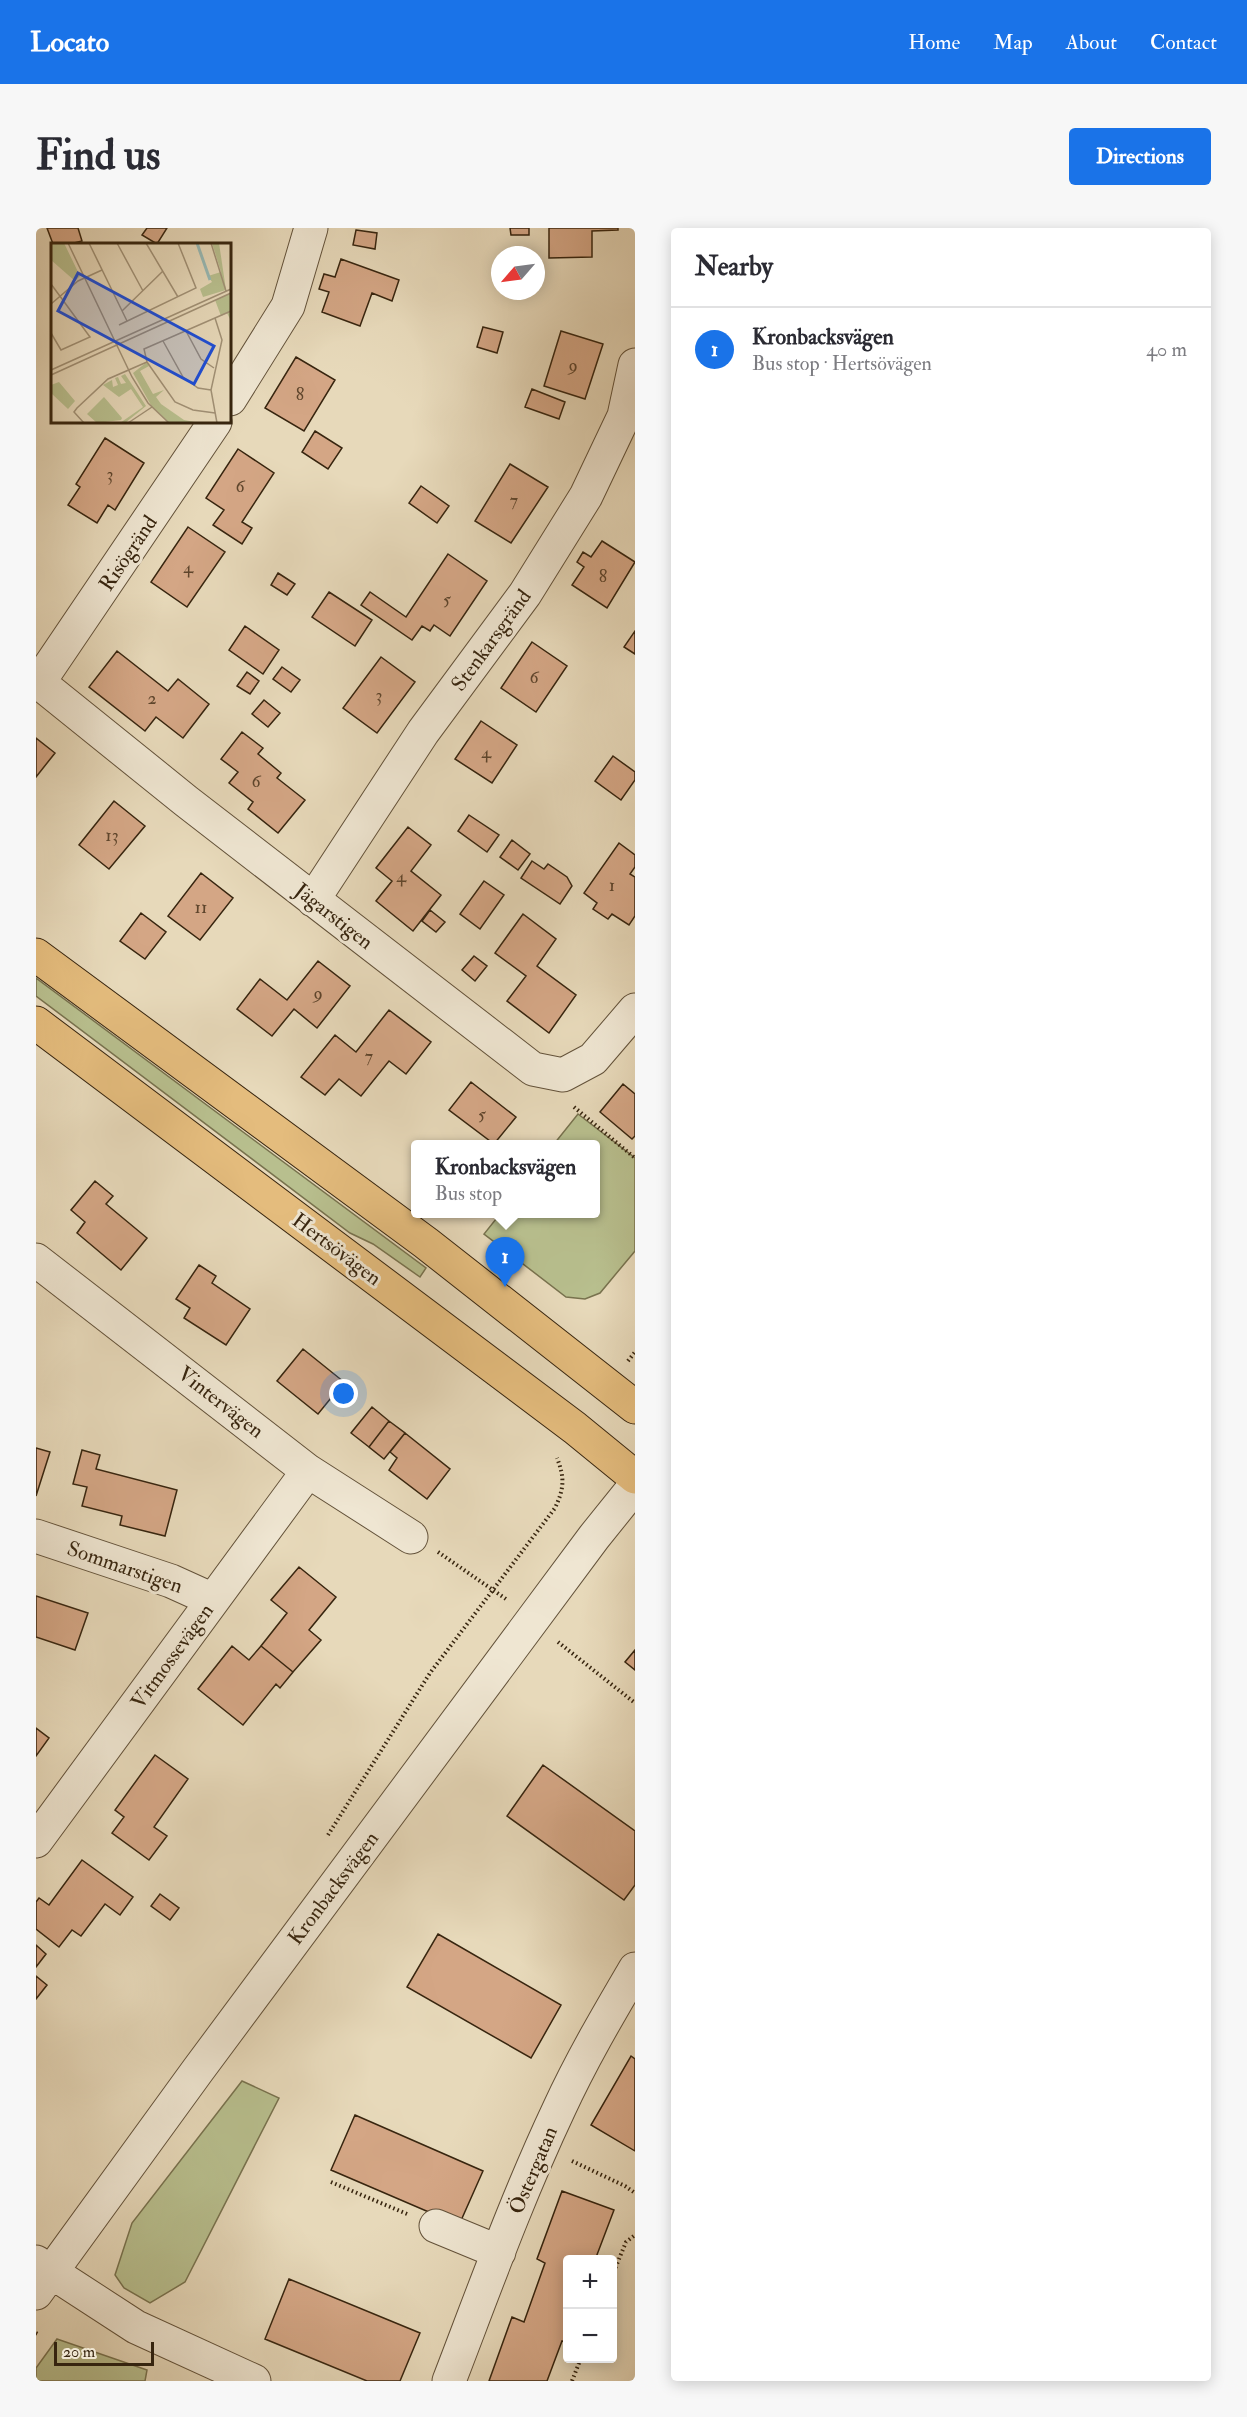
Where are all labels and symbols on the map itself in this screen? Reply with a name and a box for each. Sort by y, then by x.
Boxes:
inset map [51,243,231,423]
north arrow [491,246,545,300]
house number: 9 [566,354,578,377]
house number: 8 [296,383,304,406]
house number: 3 [107,463,113,486]
house number: 6 [235,475,245,498]
house number: 7 [510,489,518,512]
street label: Risögränd [93,510,164,596]
house number: 4 [183,556,194,579]
house number: 8 [599,565,607,588]
street label: Stenkarsgränd [445,583,538,697]
house number: 5 [443,588,451,611]
house number: 6 [529,666,539,689]
house number: 3 [376,684,382,707]
house number: 2 [147,687,157,710]
house number: 4 [481,741,492,764]
house number: 6 [251,770,261,793]
house number: 13 [105,824,119,847]
house number: 4 [396,865,407,888]
house number: 1 [609,874,615,897]
street label: Jägarstigen [288,877,379,956]
house number: 11 [195,896,207,919]
house number: 9 [311,982,323,1005]
house number: 7 [365,1045,373,1068]
house number: 5 [478,1103,486,1126]
street label: Hertsövägen [287,1207,387,1292]
pin: 1 [486,1238,524,1287]
street label: Vintervägen [172,1360,269,1445]
your location [329,1379,358,1408]
street label: Sommarstigen [64,1535,186,1600]
street label: Vitmossevägen [125,1598,220,1714]
street label: Kronbacksvägen [282,1826,385,1950]
street label: Östergatan [503,2122,564,2218]
scale bar [54,2339,154,2366]

